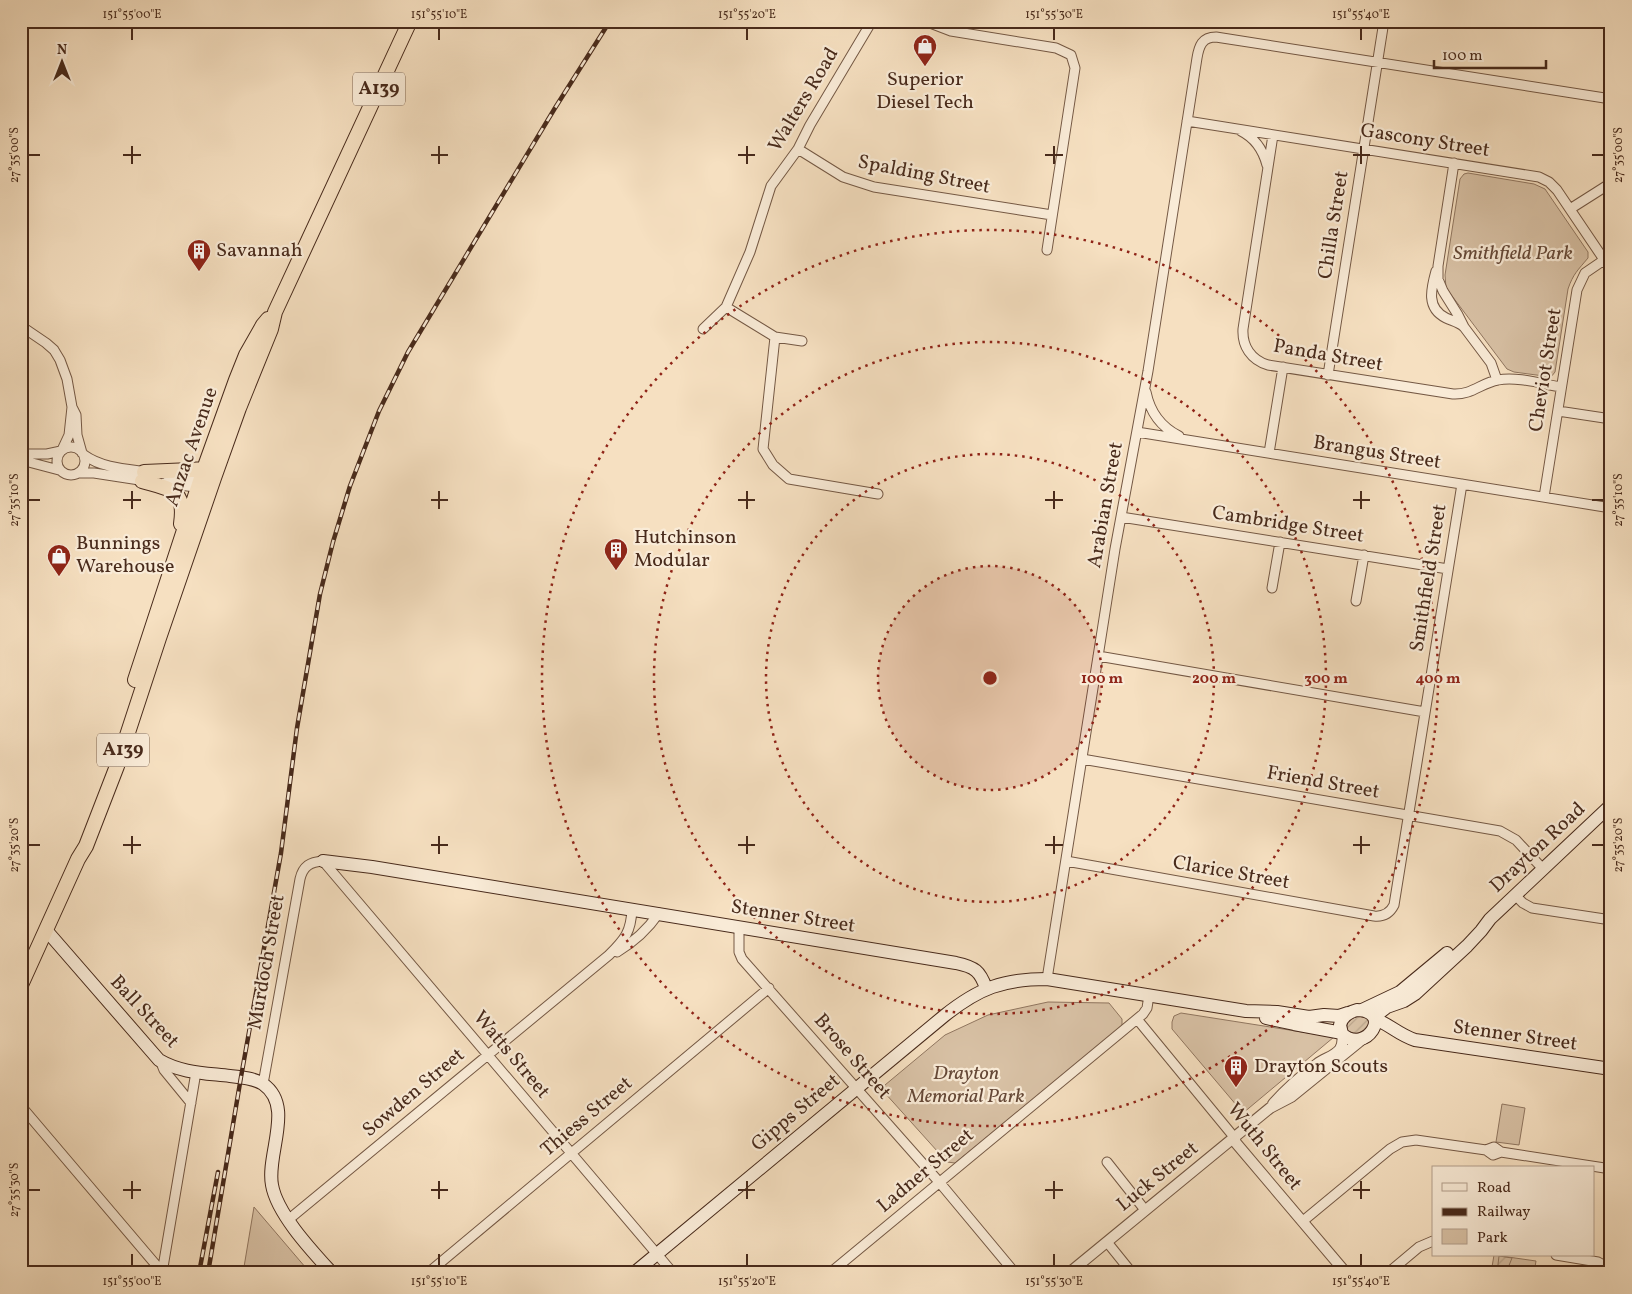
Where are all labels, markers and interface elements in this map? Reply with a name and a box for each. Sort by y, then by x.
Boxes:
text: 151°55'00"E [102,7,162,23]
text: 151°55'10"E [411,7,467,23]
text: 151°55'20"E [718,7,776,23]
text: 151°55'30"E [1025,7,1083,23]
text: 151°55'40"E [1332,7,1390,23]
shop icon: Superior Diesel Tech [912,33,938,67]
north arrow [38,38,88,88]
scale bar [1434,38,1547,70]
text: N [57,41,67,60]
street label: Walters Road [762,43,846,157]
text: 100 m [1442,46,1482,67]
place label: Superior Diesel Tech [876,66,974,117]
road number: A139 [353,72,405,106]
street label: Gascony Street [1358,117,1492,165]
text: 27°35'00"S [7,127,23,183]
text: 27°35'00"S [1611,127,1627,183]
street label: Spalding Street [855,148,993,202]
street label: Chilla Street [1312,169,1356,281]
place label: Savannah [216,237,303,265]
building icon: Savannah [186,238,212,272]
park label: Smithfield Park [1453,240,1573,268]
street label: Cheviot Street [1522,306,1570,434]
street label: Panda Street [1271,333,1385,379]
street label: Anzac Avenue [159,384,225,510]
street label: Brangus Street [1311,429,1443,477]
street label: Arabian Street [1081,440,1131,570]
text: 27°35'10"S [7,473,23,527]
text: 27°35'10"S [1611,473,1627,527]
street label: Cambridge Street [1210,499,1366,551]
street label: Smithfield Street [1403,502,1455,654]
place label: Hutchinson Modular [634,524,737,575]
place label: Bunnings Warehouse [76,530,174,581]
building icon: Hutchinson Modular [603,537,629,571]
shop icon: Bunnings Warehouse [46,543,72,577]
centre of rings [981,669,999,687]
text: 100 m [1081,669,1124,690]
text: 200 m [1192,669,1236,690]
text: 300 m [1304,669,1348,690]
text: 400 m [1416,669,1461,690]
road number: A139 [97,734,149,766]
street label: Friend Street [1264,759,1382,807]
street label: Drayton Road [1484,796,1592,900]
text: 27°35'20"S [7,818,23,872]
text: 27°35'20"S [1611,818,1627,872]
street label: Clarice Street [1170,849,1292,897]
street label: Murdoch Street [241,892,293,1032]
street label: Stenner Street [729,893,857,941]
street label: Ball Street [103,969,185,1055]
street label: Watts Street [466,1005,556,1105]
street label: Brose Street [807,1008,897,1106]
street label: Stenner Street [1451,1013,1579,1059]
street label: Sowden Street [357,1042,471,1144]
place label: Drayton Scouts [1254,1053,1388,1081]
building icon: Drayton Scouts [1223,1054,1249,1088]
park label: Drayton Memorial Park [906,1060,1025,1111]
street label: Gipps Street [745,1067,847,1159]
street label: Thiess Street [535,1070,639,1164]
street label: Wuth Street [1220,1097,1308,1197]
street label: Ladner Street [872,1122,980,1220]
street label: Luck Street [1111,1135,1205,1219]
text: 27°35'30"S [7,1163,23,1217]
legend [1432,1166,1594,1256]
text: Road [1477,1178,1511,1199]
text: Railway [1477,1202,1530,1223]
text: Park [1477,1228,1508,1249]
text: 151°55'00"E [102,1274,162,1290]
text: 151°55'10"E [411,1274,467,1290]
text: 151°55'20"E [718,1274,776,1290]
text: 151°55'30"E [1025,1274,1083,1290]
text: 151°55'40"E [1332,1274,1390,1290]

